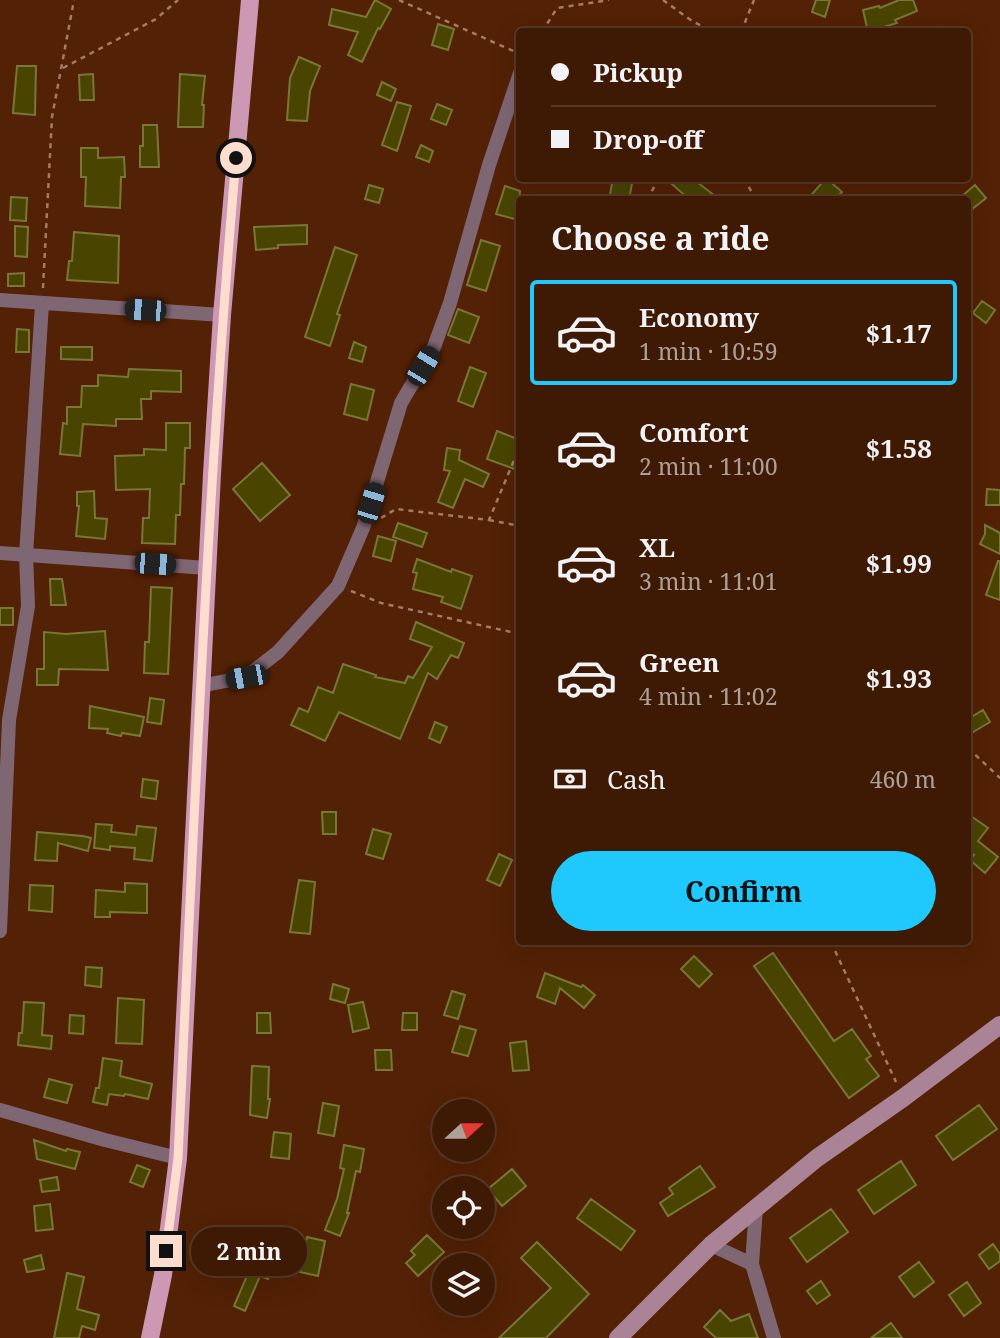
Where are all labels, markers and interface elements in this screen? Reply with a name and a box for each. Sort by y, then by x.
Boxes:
text: Pickup [593,54,683,90]
text: Drop-off [593,121,703,157]
route start [220,142,252,174]
text: Choose a ride [551,216,770,259]
car [124,298,167,322]
text: Economy [639,299,759,335]
icon: car [555,301,618,364]
text: $1.17 [866,315,932,351]
text: 1 min · 10:59 [639,335,777,367]
car [404,343,443,389]
text: Comfort [639,414,749,450]
icon: car [555,416,618,479]
text: $1.58 [866,430,932,466]
text: 2 min · 11:00 [639,450,777,482]
car [355,480,388,526]
text: XL [639,529,675,565]
icon: car [555,531,618,594]
text: $1.99 [866,545,932,581]
car [134,552,177,576]
text: 3 min · 11:01 [639,565,777,597]
text: Green [639,644,720,680]
icon: car [555,646,618,709]
text: $1.93 [866,660,932,696]
car [224,663,269,691]
text: 4 min · 11:02 [639,680,777,712]
icon: cash [551,760,589,798]
text: Cash [607,761,666,797]
text: 460 m [870,763,936,795]
button: Confirm [551,851,936,931]
north arrow [432,1099,495,1162]
map controls [432,1099,495,1316]
button: locate [432,1176,495,1239]
callout: 2 min [190,1226,306,1276]
route end [150,1235,182,1267]
text: 2 min [216,1235,282,1267]
button: layers [432,1253,495,1316]

